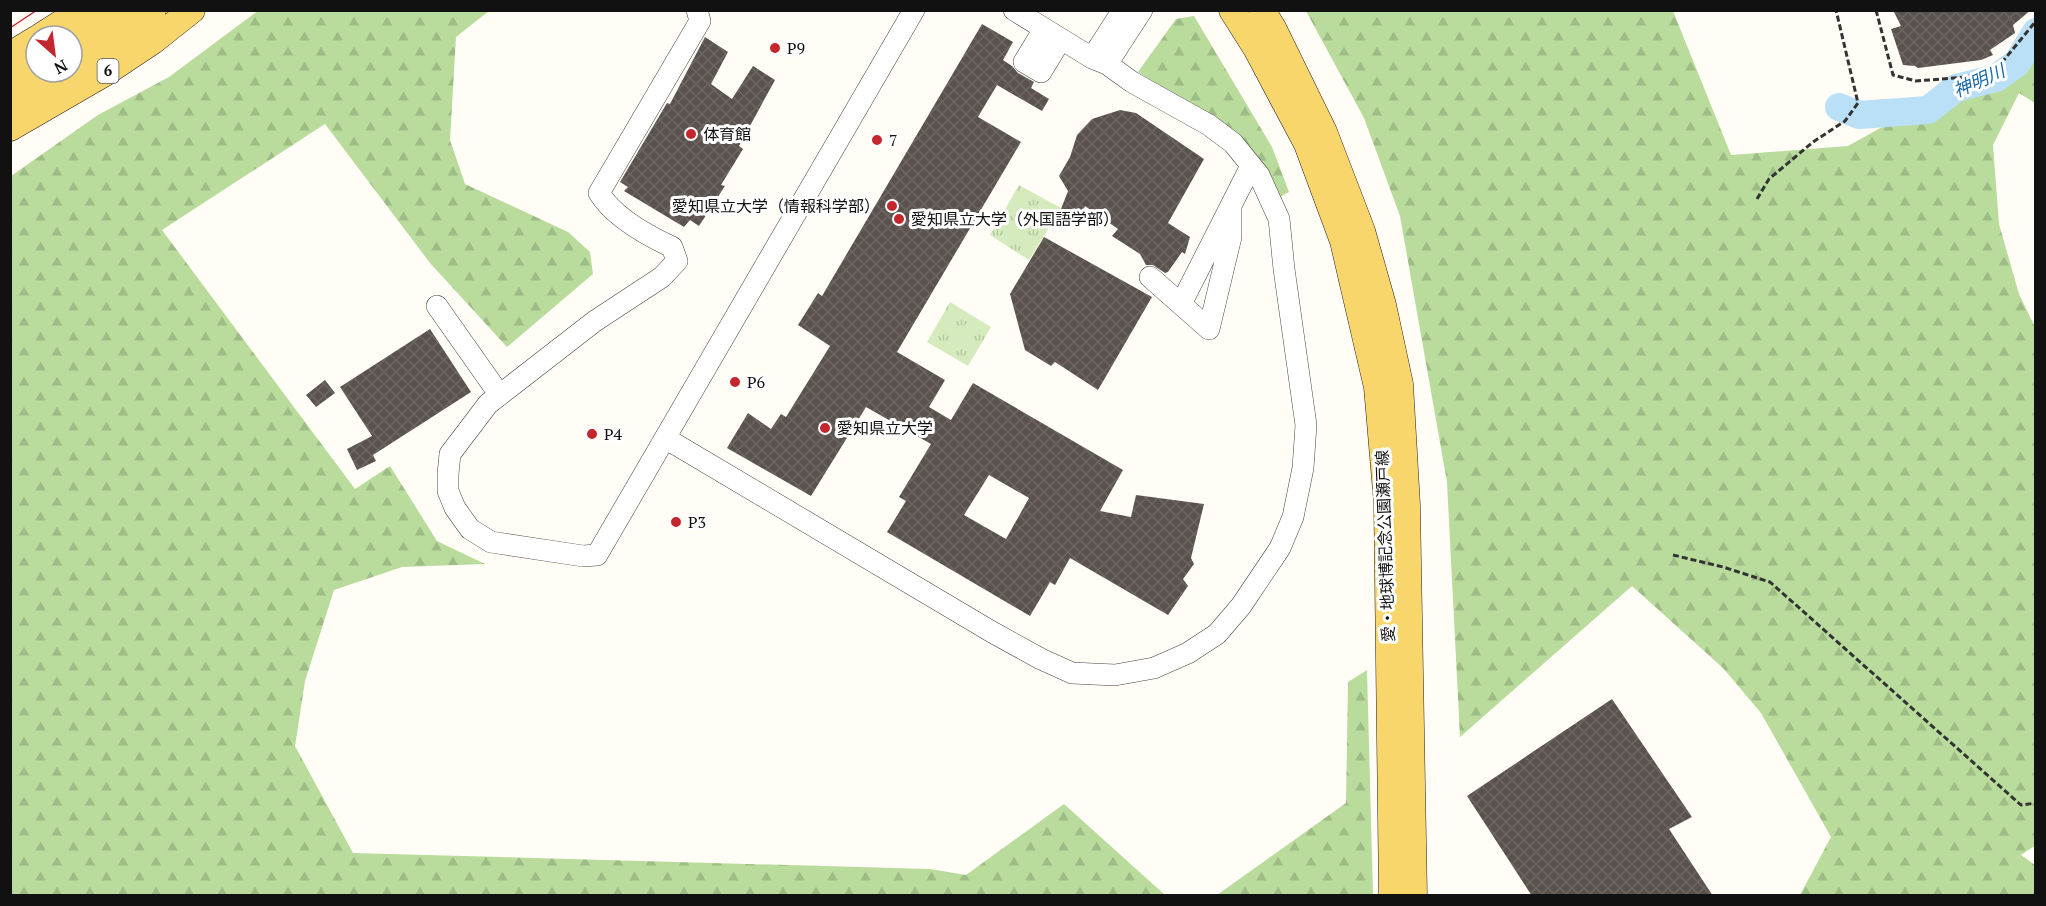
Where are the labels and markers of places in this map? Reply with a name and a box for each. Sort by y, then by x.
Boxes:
place label: P9 [787,37,805,59]
marker: P9 [768,41,782,55]
place label: 体育館 [703,123,751,145]
marker: 体育館 [684,127,698,141]
place label: 7 [889,129,898,151]
marker: 7 [870,133,884,147]
place label: 愛知県立大学（情報科学部） [672,195,880,217]
marker: 愛知県立大学（情報科学部） [885,199,899,213]
place label: 愛知県立大学（外国語学部） [911,208,1119,230]
marker: 愛知県立大学（外国語学部） [892,212,906,226]
place label: P6 [747,371,766,393]
marker: P6 [728,375,742,389]
place label: 愛知県立大学 [837,417,933,439]
marker: 愛知県立大学 [818,421,832,435]
place label: P4 [604,423,623,445]
marker: P4 [585,427,599,441]
place label: P3 [688,511,706,533]
marker: P3 [669,515,683,529]

